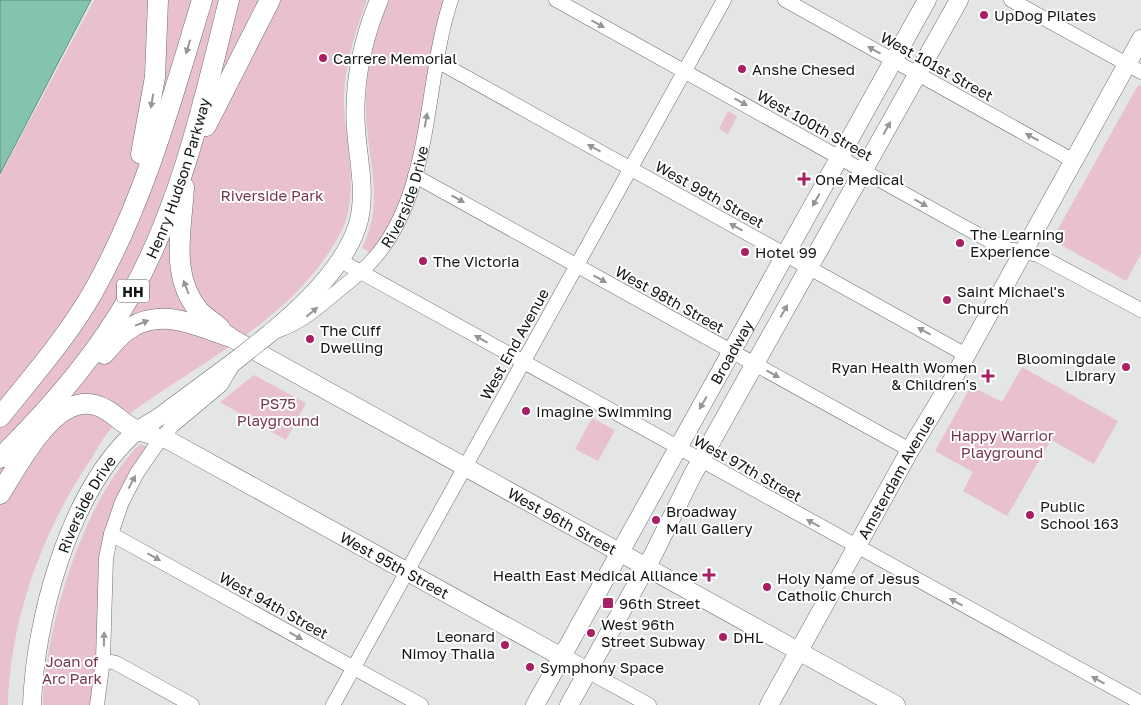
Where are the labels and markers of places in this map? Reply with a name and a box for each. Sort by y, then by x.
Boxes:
place label: UpDog Pilates [994,6,1096,24]
marker: UpDog Pilates [978,9,990,21]
place label: Carrere Memorial [333,49,457,67]
marker: Carrere Memorial [317,52,329,64]
place label: Anshe Chesed [752,60,855,78]
marker: Anshe Chesed [736,63,748,75]
place label: One Medical [815,170,904,188]
marker: One Medical [797,172,811,186]
place label: The Learning Experience [970,225,1064,260]
marker: The Learning Experience [954,237,966,249]
place label: Hotel 99 [755,243,817,261]
marker: Hotel 99 [739,246,751,258]
place label: The Victoria [433,252,520,270]
marker: The Victoria [417,255,429,267]
place label: Saint Michael's Church [957,282,1065,317]
marker: Saint Michael's Church [941,294,953,306]
place label: The Cliff Dwelling [320,321,383,356]
marker: The Cliff Dwelling [304,333,316,345]
place label: Bloomingdale Library [1017,349,1117,384]
place label: Ryan Health Women & Children's [831,358,977,393]
marker: Bloomingdale Library [1120,361,1132,373]
marker: Ryan Health Women & Children's [981,369,995,383]
place label: Imagine Swimming [536,402,672,420]
marker: Imagine Swimming [520,405,532,417]
place label: Public School 163 [1040,497,1119,532]
place label: Broadway Mall Gallery [666,502,753,537]
marker: Public School 163 [1024,509,1036,521]
marker: Broadway Mall Gallery [650,514,662,526]
place label: Health East Medical Alliance [493,566,698,584]
marker: Health East Medical Alliance [702,568,716,582]
place label: Holy Name of Jesus Catholic Church [777,569,920,604]
marker: Holy Name of Jesus Catholic Church [761,581,773,593]
place label: 96th Street [619,594,701,612]
marker: 96th Street [601,596,615,610]
place label: West 96th Street Subway [601,615,706,650]
place label: Leonard Nimoy Thalia [401,627,495,662]
marker: West 96th Street Subway [585,627,597,639]
place label: DHL [733,628,764,646]
marker: DHL [717,631,729,643]
marker: Leonard Nimoy Thalia [499,639,511,651]
place label: Symphony Space [540,658,664,676]
marker: Symphony Space [524,661,536,673]

